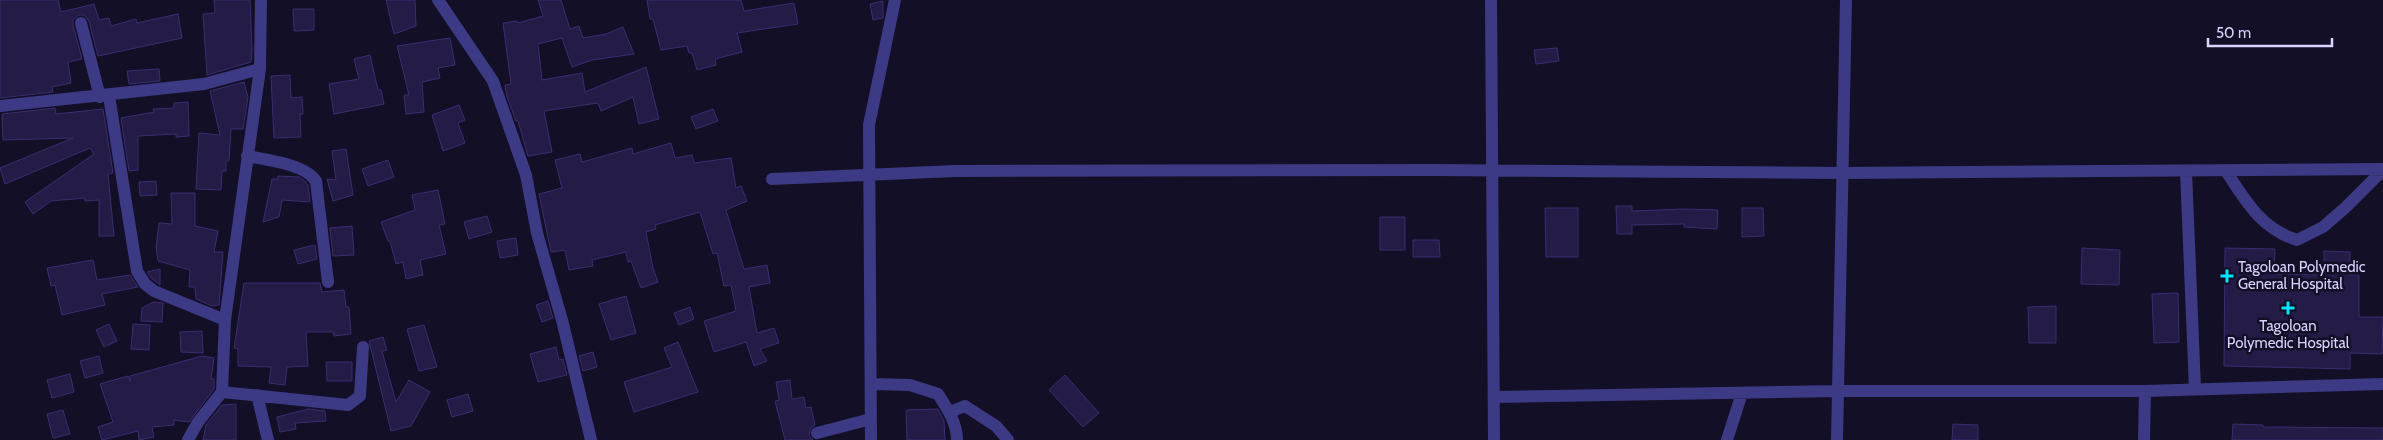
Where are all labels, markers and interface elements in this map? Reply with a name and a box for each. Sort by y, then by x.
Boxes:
scale bar [2208,15,2332,47]
text: 50 m [2216,24,2251,42]
place label: Tagoloan Polymedic General Hospital [2238,258,2366,293]
marker: Tagoloan Polymedic General Hospital [2220,269,2234,283]
marker: Tagoloan Polymedic Hospital [2281,301,2295,315]
place label: Tagoloan Polymedic Hospital [2227,317,2350,352]

